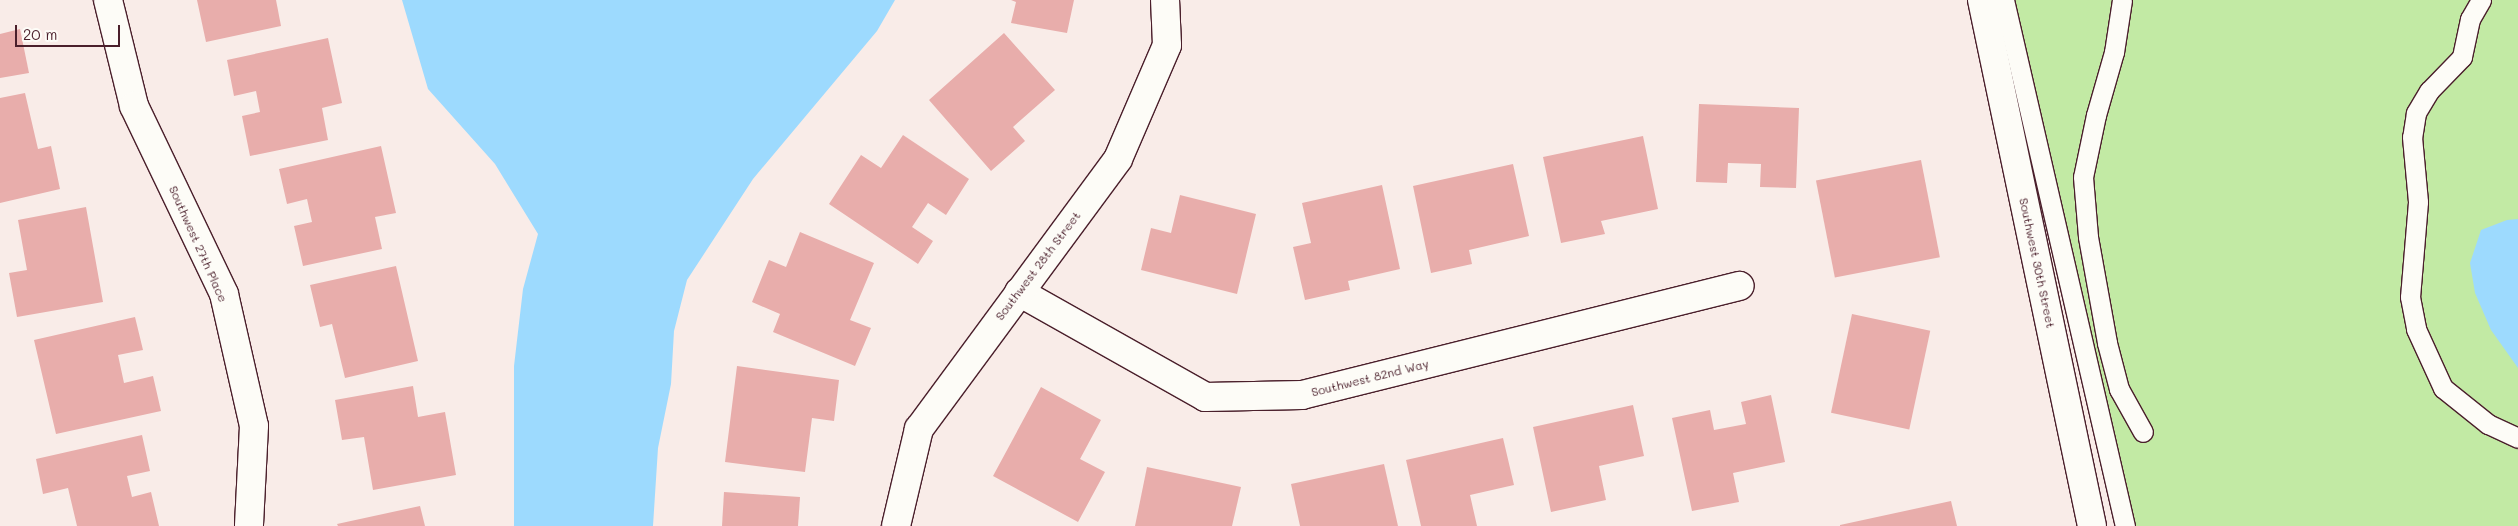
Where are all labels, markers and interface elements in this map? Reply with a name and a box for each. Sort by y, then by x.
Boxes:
scale bar [18,15,122,47]
text: 20 m [23,24,57,44]
street label: Southwest 27th Place [166,184,230,304]
street label: Southwest 30th Street [2016,197,2058,329]
street label: Southwest 28th Street [992,209,1084,323]
street label: Southwest 82nd Way [1310,356,1430,400]

